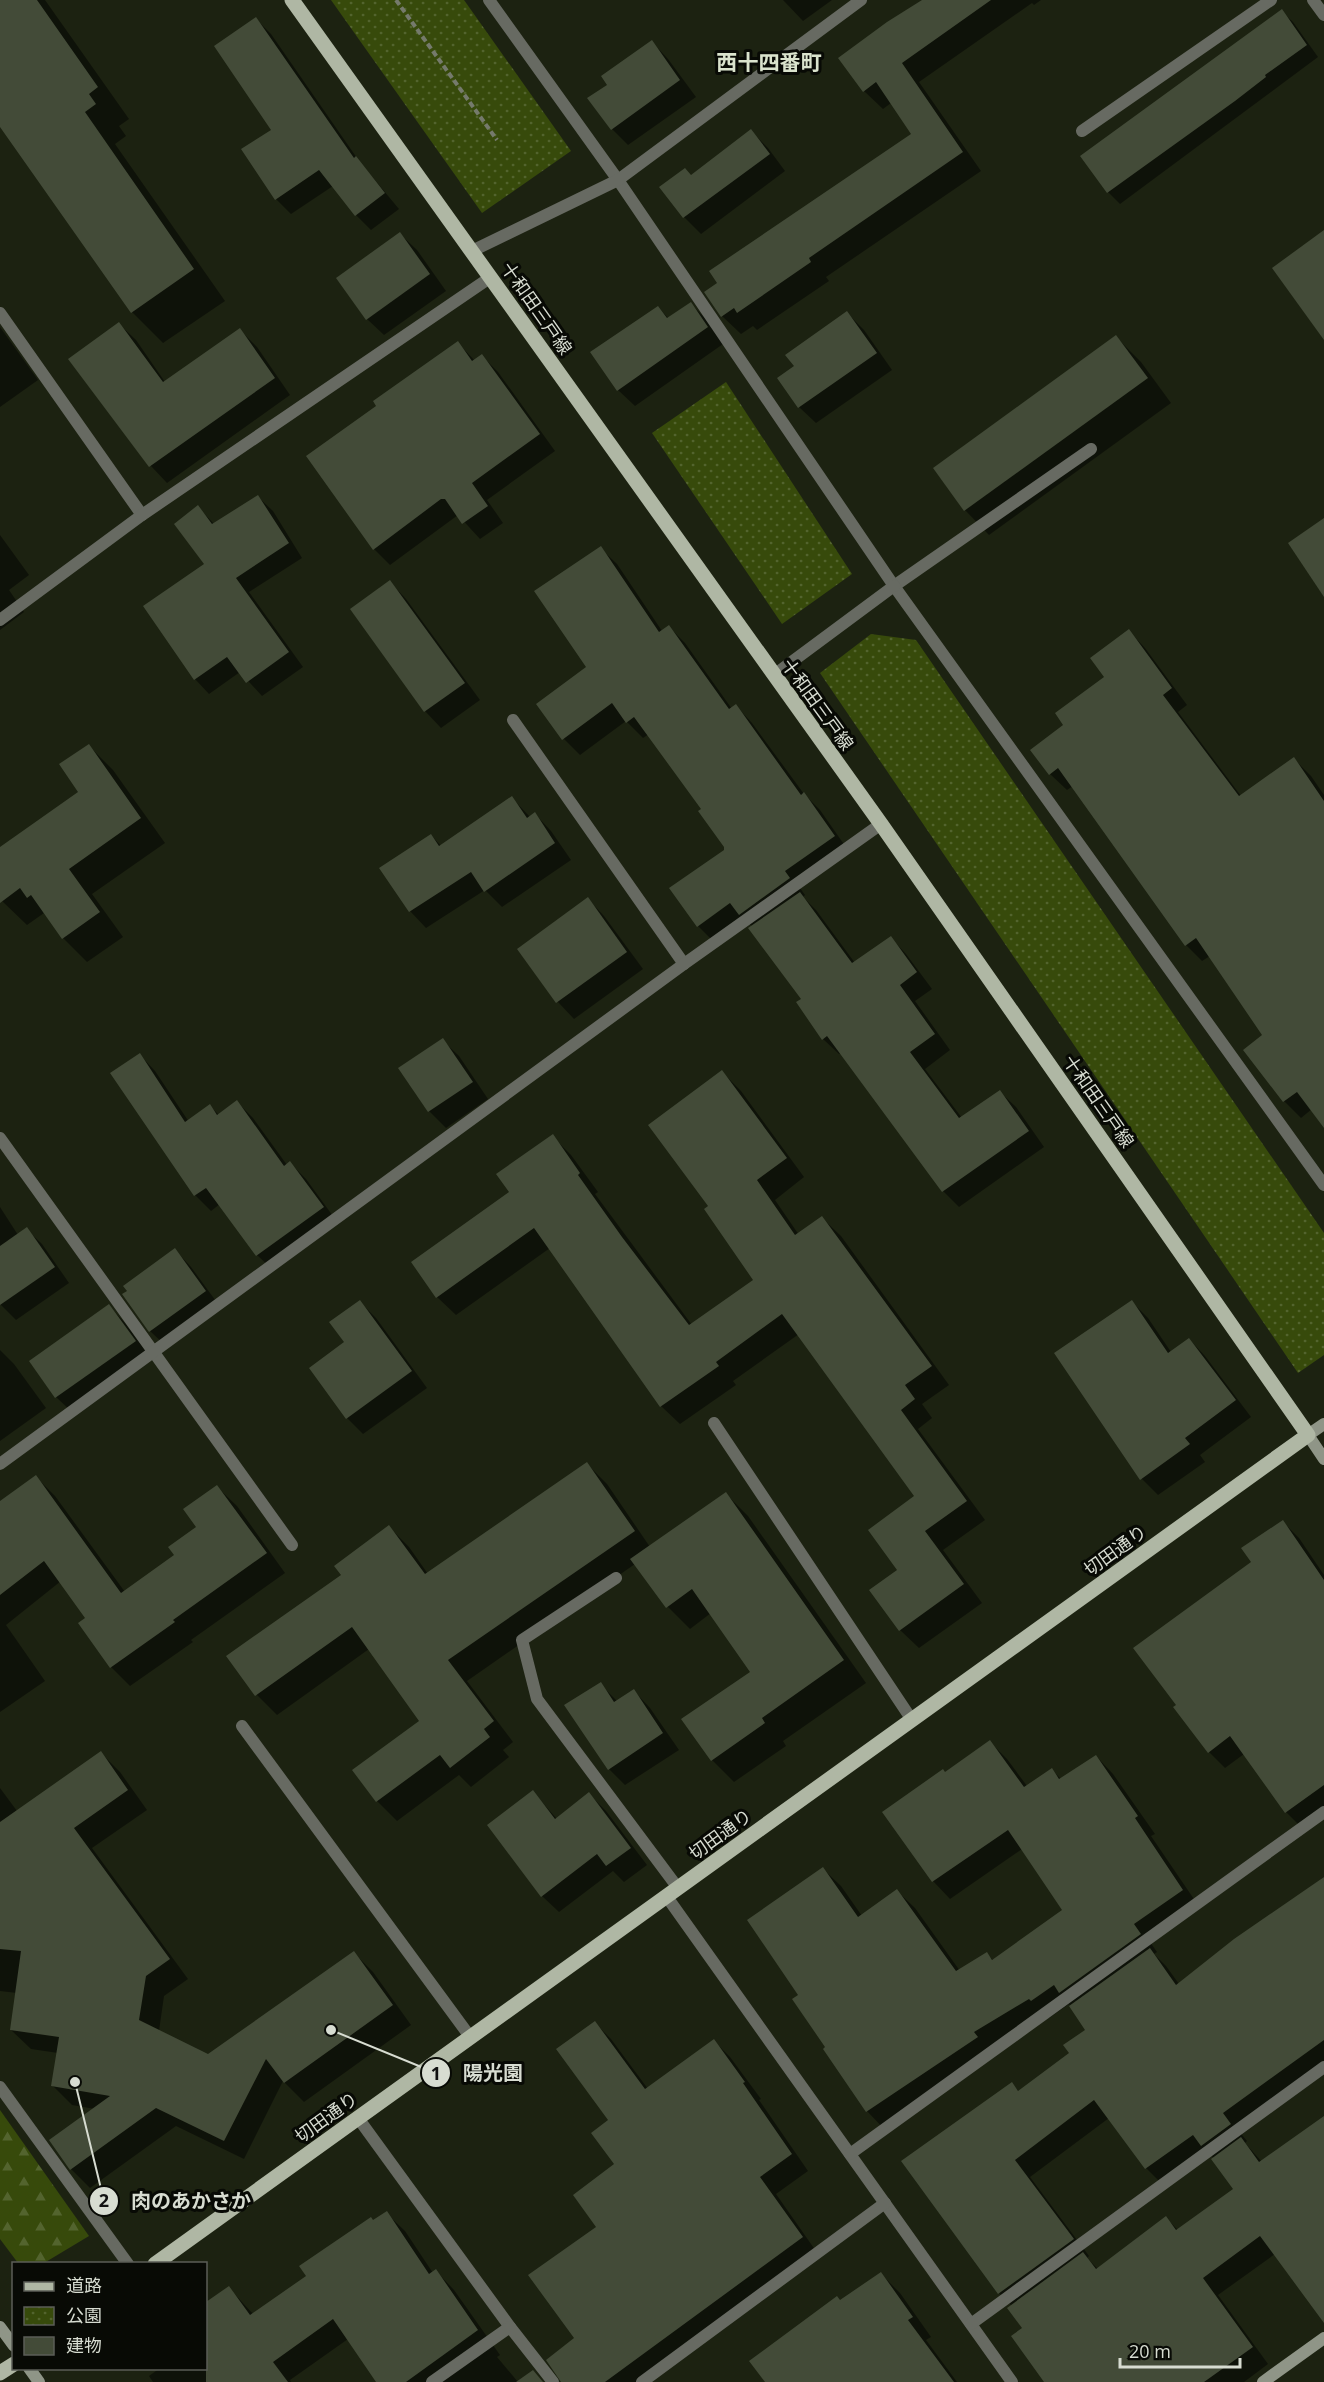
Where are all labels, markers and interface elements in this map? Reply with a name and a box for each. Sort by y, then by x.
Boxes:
district label: 西十四番町 [717,48,822,76]
street label: 十和田三戸線 [496,257,578,359]
street label: 十和田三戸線 [777,653,859,755]
street label: 十和田三戸線 [1058,1050,1140,1152]
street label: 切田通り [1079,1519,1151,1581]
street label: 切田通り [684,1803,756,1865]
callout: 陽光園 [421,2054,535,2092]
text: 陽光園 [463,2059,523,2086]
text: 1 [431,2061,441,2085]
street label: 切田通り [290,2086,362,2148]
callout: 肉のあかさか [89,2182,263,2220]
text: 肉のあかさか [131,2187,251,2214]
text: 2 [99,2188,109,2212]
legend [12,2262,207,2370]
text: 道路 [66,2273,102,2297]
text: 公園 [66,2303,102,2327]
scale bar [1120,2331,1240,2369]
text: 建物 [66,2333,102,2357]
text: 20 m [1129,2339,1171,2363]

